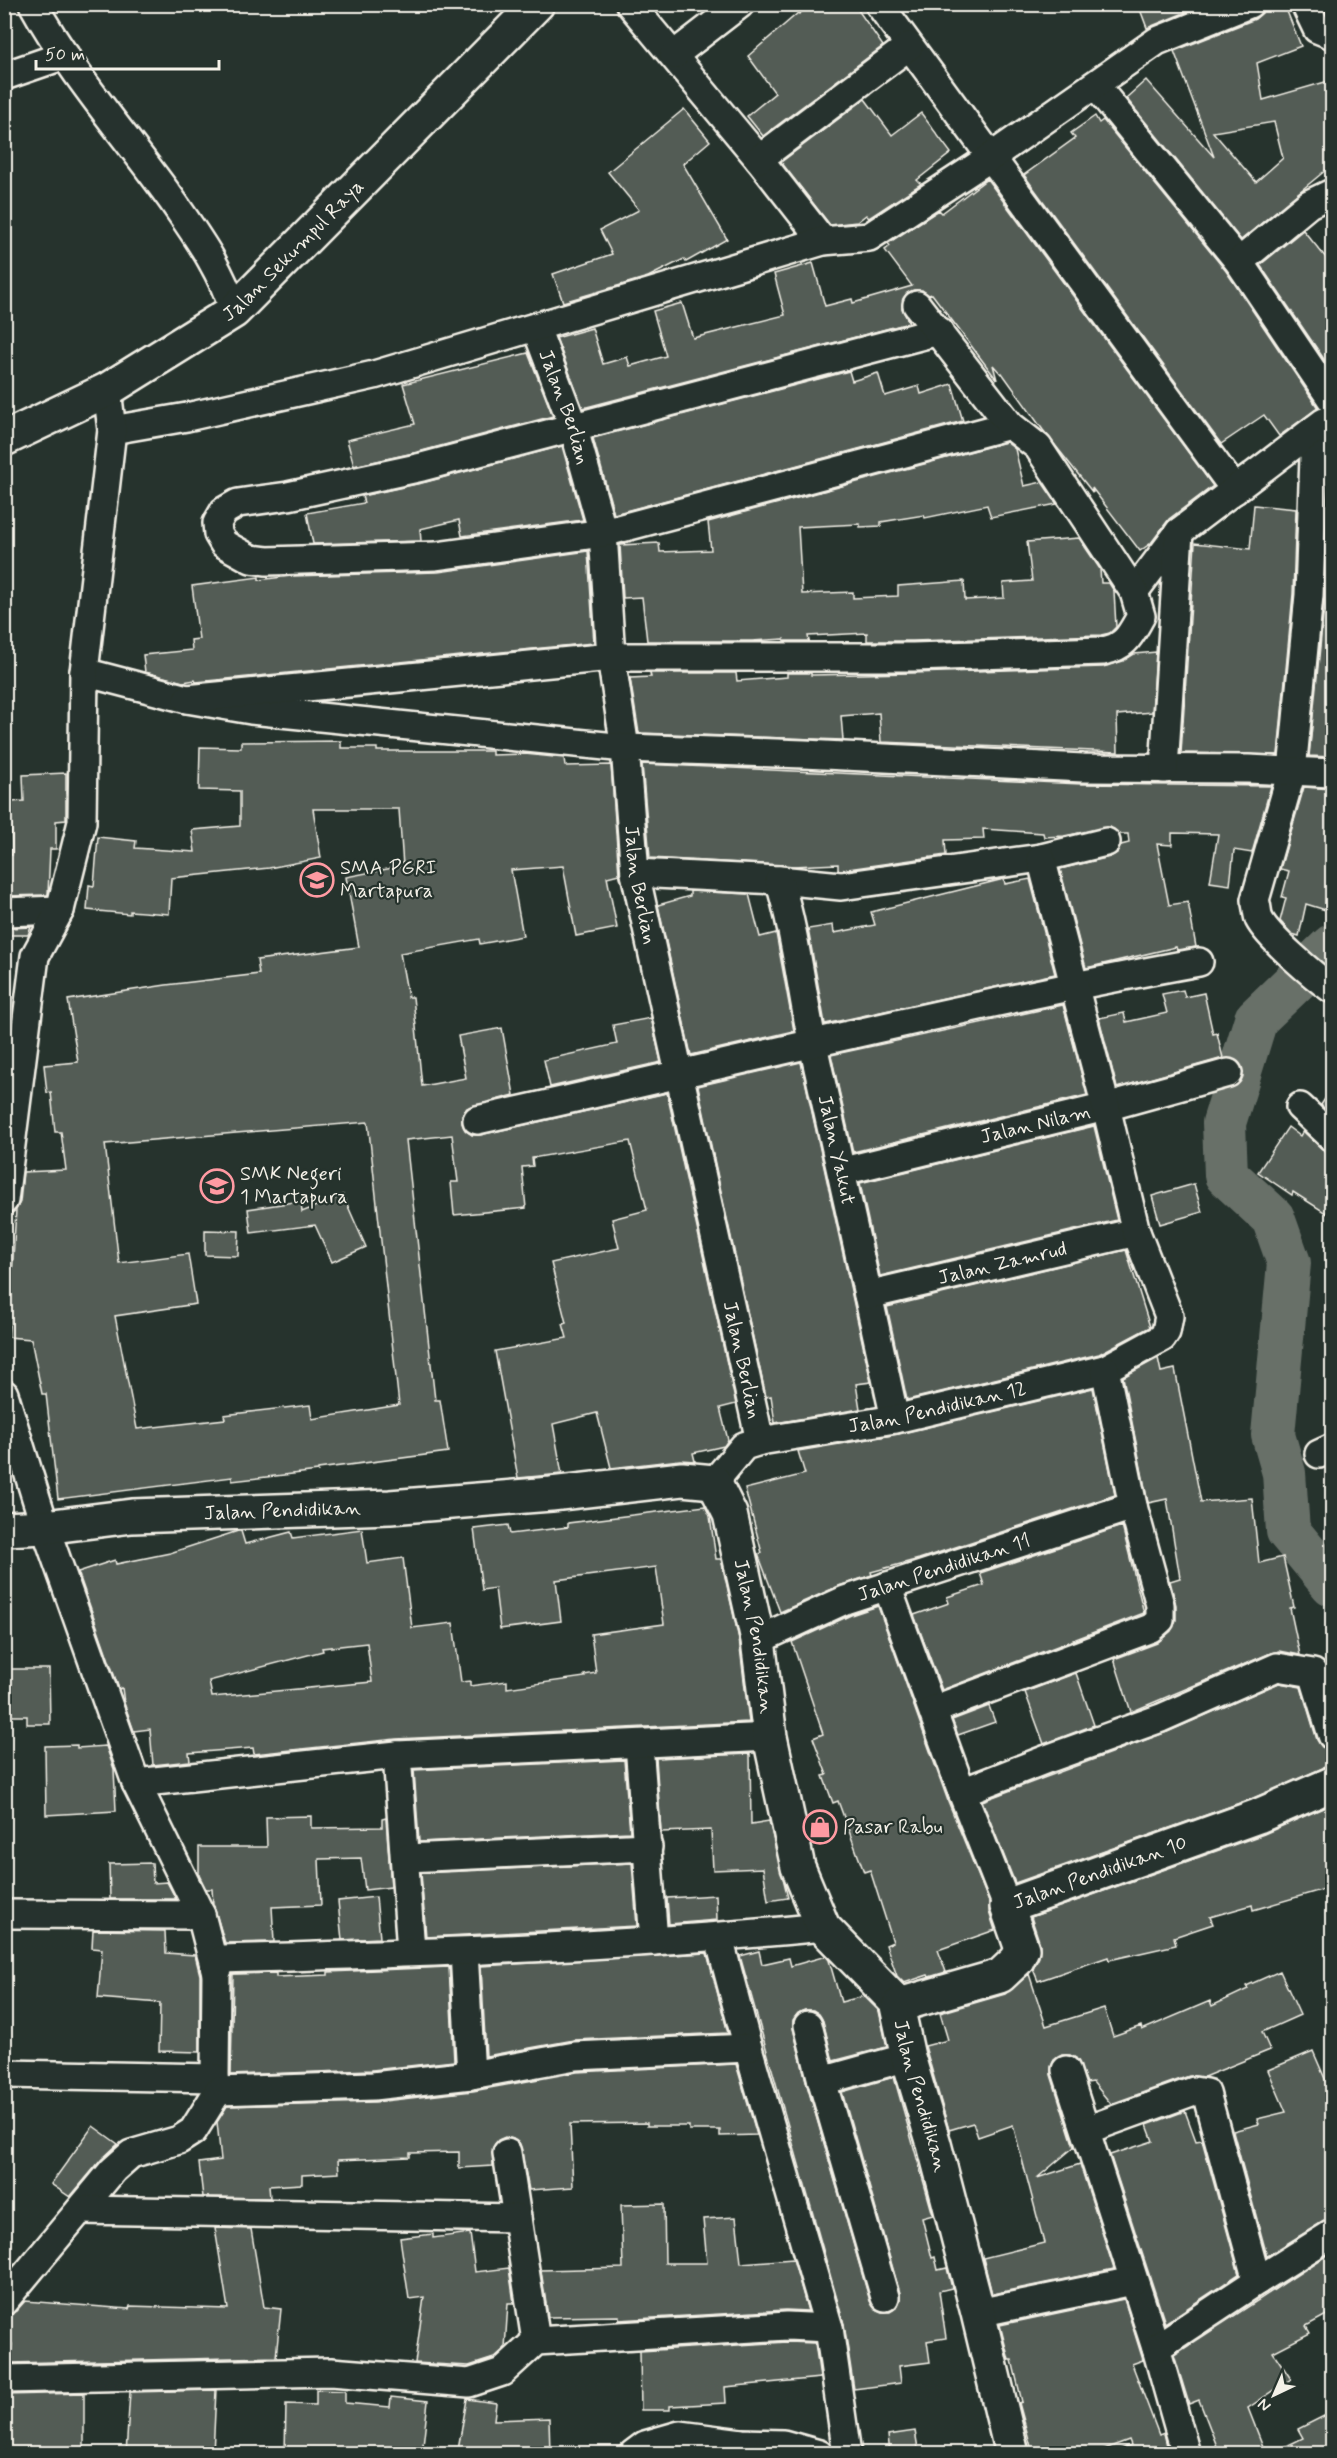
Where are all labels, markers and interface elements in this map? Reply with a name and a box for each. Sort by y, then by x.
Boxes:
scale bar [36,33,219,71]
text: 50 m [45,43,85,67]
street label: Jalan Sekumpul Raya [217,173,370,328]
street label: Jalan Berlian [532,346,597,467]
street label: Jalan Berlian [618,824,664,947]
place label: SMA PGRI Martapura [340,855,436,905]
school or university icon: SMA PGRI Martapura [299,862,335,898]
street label: Jalan Yakut [811,1092,862,1208]
street label: Jalan Nilam [978,1098,1093,1151]
place label: SMK Negeri 1 Martapura [240,1161,347,1211]
school or university icon: SMK Negeri 1 Martapura [199,1168,235,1204]
street label: Jalan Zamrud [935,1235,1069,1292]
street label: Jalan Berlian [716,1298,768,1421]
street label: Jalan Pendidikan 12 [846,1375,1029,1440]
street label: Jalan Pendidikan [203,1495,361,1527]
street label: Jalan Pendidikan 11 [854,1527,1034,1608]
street label: Jalan Pendidikan [727,1556,781,1716]
shop icon: Pasar Rabu [802,1809,838,1845]
place label: Pasar Rabu [843,1814,943,1841]
street label: Jalan Pendidikan 10 [1010,1829,1191,1916]
street label: Jalan Pendidikan [887,2017,954,2175]
north arrow [1244,2365,1304,2425]
text: N [1253,2393,1276,2416]

